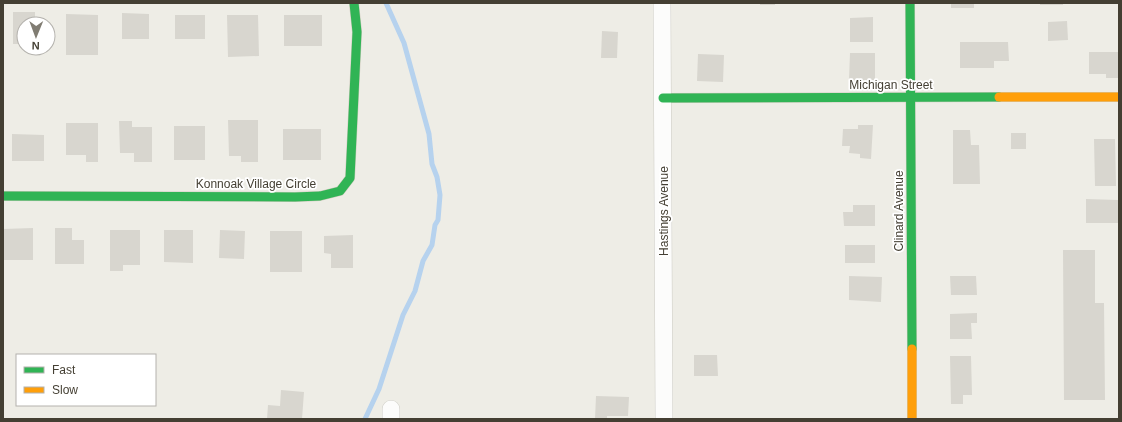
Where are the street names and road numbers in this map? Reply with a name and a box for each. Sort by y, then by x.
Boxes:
street label: Michigan Street [849,78,933,92]
street label: Hastings Avenue [657,166,671,256]
street label: Clinard Avenue [892,170,906,252]
street label: Konnoak Village Circle [196,177,317,191]

